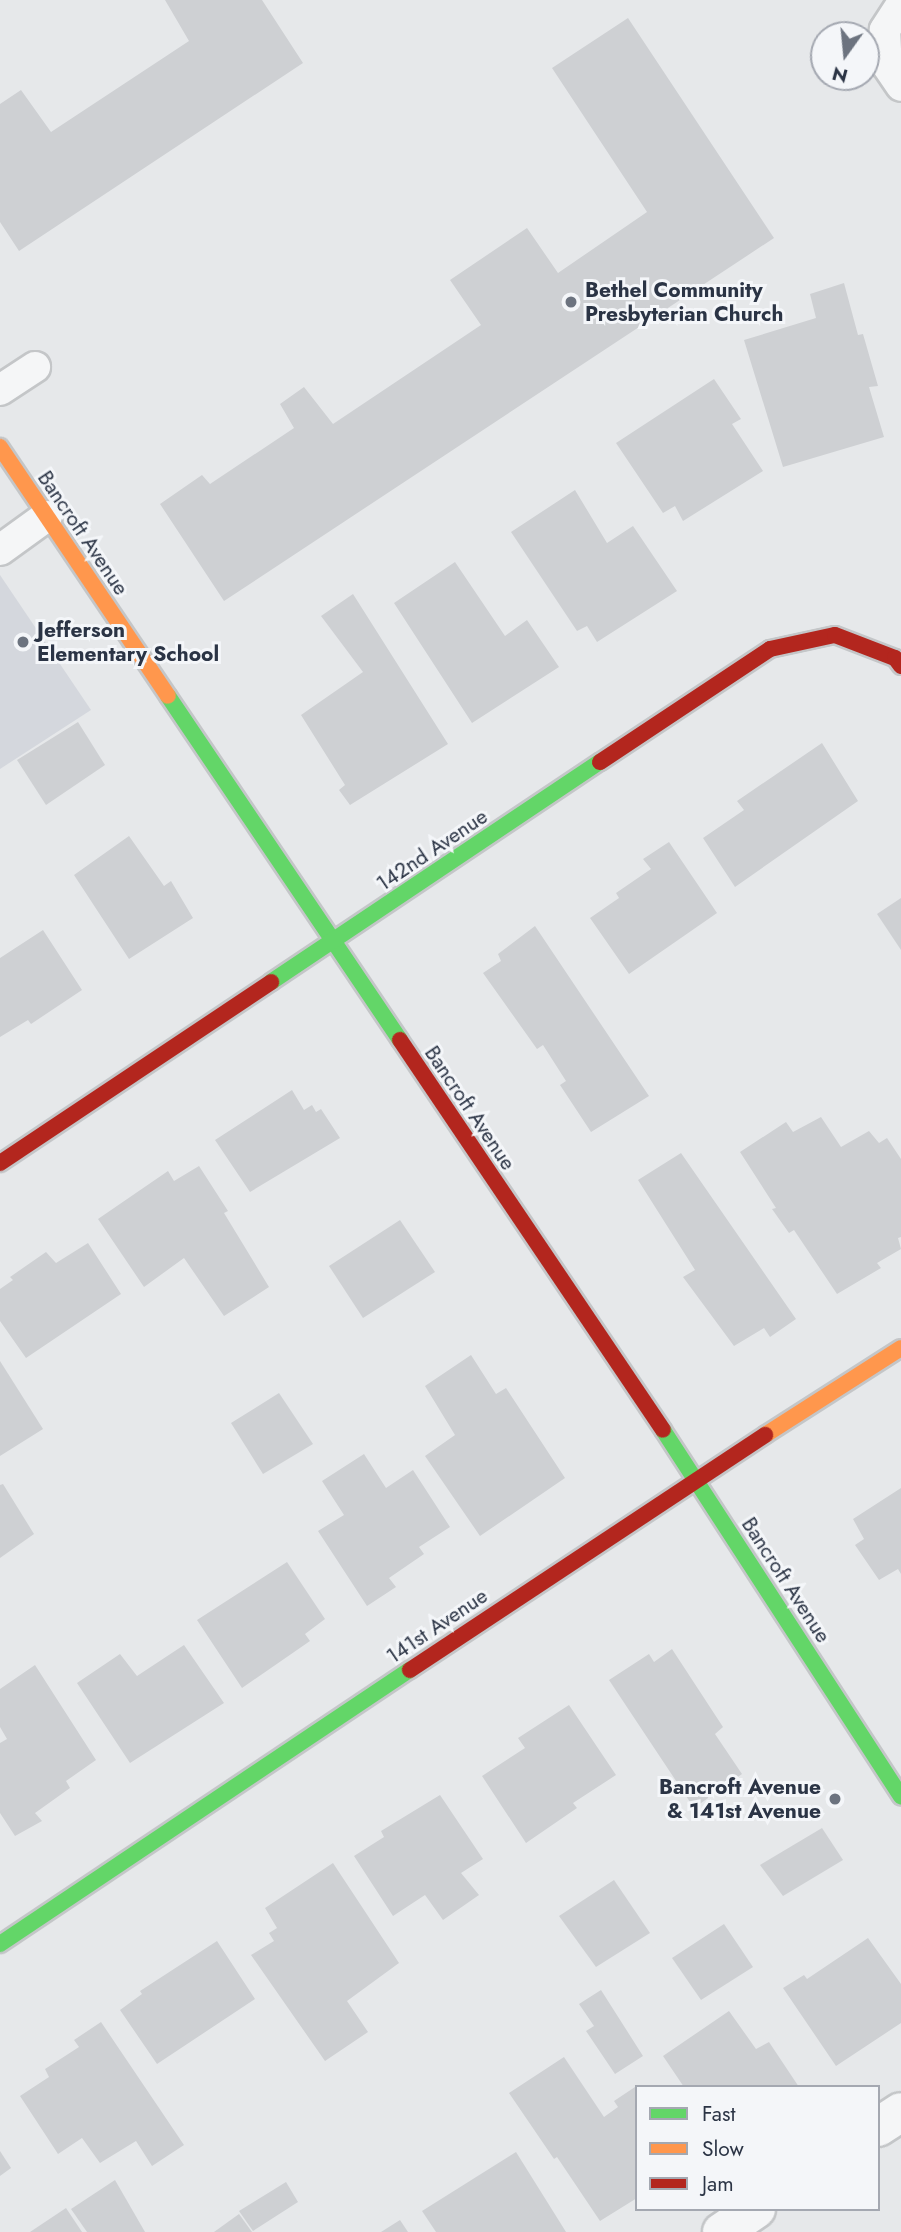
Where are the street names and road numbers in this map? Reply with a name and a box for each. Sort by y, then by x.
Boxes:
street label: Bancroft Avenue [32,466,134,600]
street label: 142nd Avenue [372,804,492,896]
street label: Bancroft Avenue [419,1041,521,1175]
street label: Bancroft Avenue [736,1513,836,1647]
street label: 141st Avenue [382,1583,492,1669]

